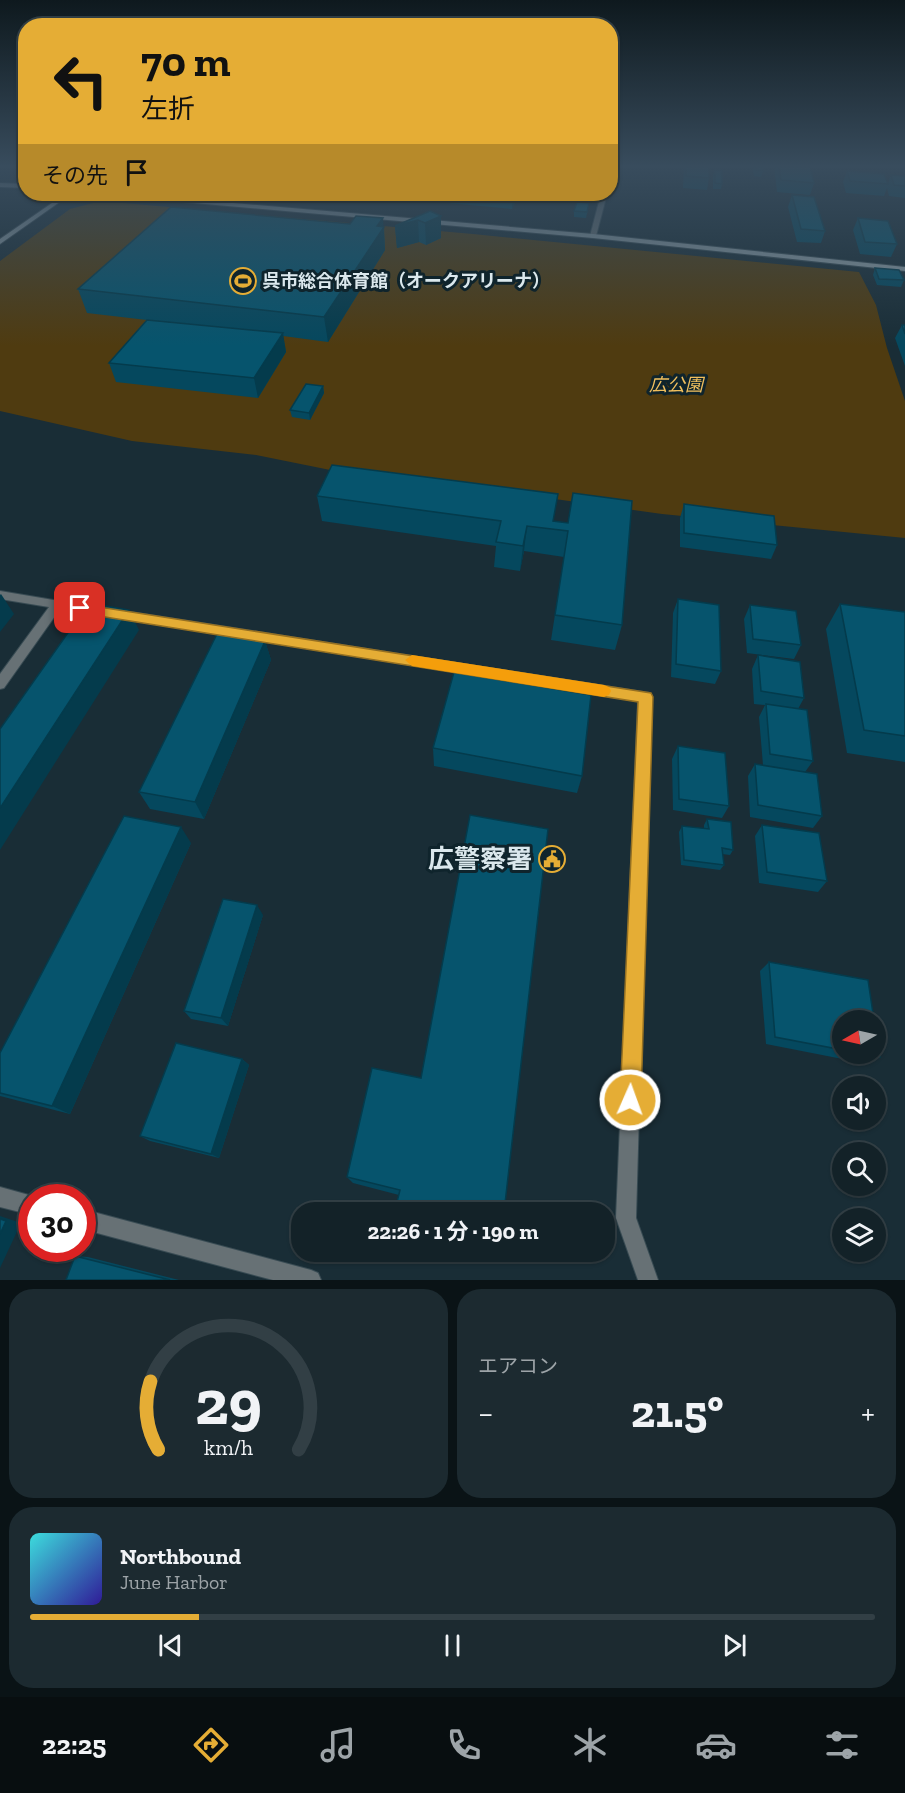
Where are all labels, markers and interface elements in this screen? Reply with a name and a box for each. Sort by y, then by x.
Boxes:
text: 70 m [141,36,231,87]
icon: left [42,42,120,120]
text: 左折 [141,93,195,125]
icon: arrive [120,156,153,189]
text: その先 [42,162,108,189]
sports icon: 呉市総合体育館（オークアリーナ） [228,266,258,296]
place label: 呉市総合体育館（オークアリーナ） [262,270,550,292]
park label: 広公園 [649,374,706,396]
pin [54,582,105,633]
icon: arrive [63,591,96,624]
place label: 広警察署 [428,843,532,875]
public building icon: 広警察署 [537,844,567,874]
north arrow [832,1010,886,1064]
map controls [832,1010,886,1262]
position arrow [598,1068,662,1132]
button: sound [832,1076,886,1130]
button: search [832,1142,886,1196]
speed limit sign: 30 [18,1184,96,1262]
button: layers [832,1208,886,1262]
text: 22:26 · 1 分 · 190 m [368,1218,539,1245]
text: エアコン [478,1354,558,1378]
text: 29 [195,1365,262,1440]
text: 21.5° [631,1385,723,1439]
text: − [478,1393,493,1432]
text: + [861,1393,875,1432]
text: km/h [204,1436,253,1461]
text: Northbound [120,1543,241,1570]
text: June Harbor [120,1570,228,1594]
icon: previous [154,1629,187,1662]
icon: pause [436,1629,469,1662]
icon: next [718,1629,751,1662]
icon: directions [190,1724,232,1766]
icon: music [317,1724,359,1766]
icon: phone [443,1724,485,1766]
icon: climate [569,1724,611,1766]
icon: car [695,1724,737,1766]
icon: filters [821,1724,863,1766]
text: 22:25 [42,1729,106,1761]

